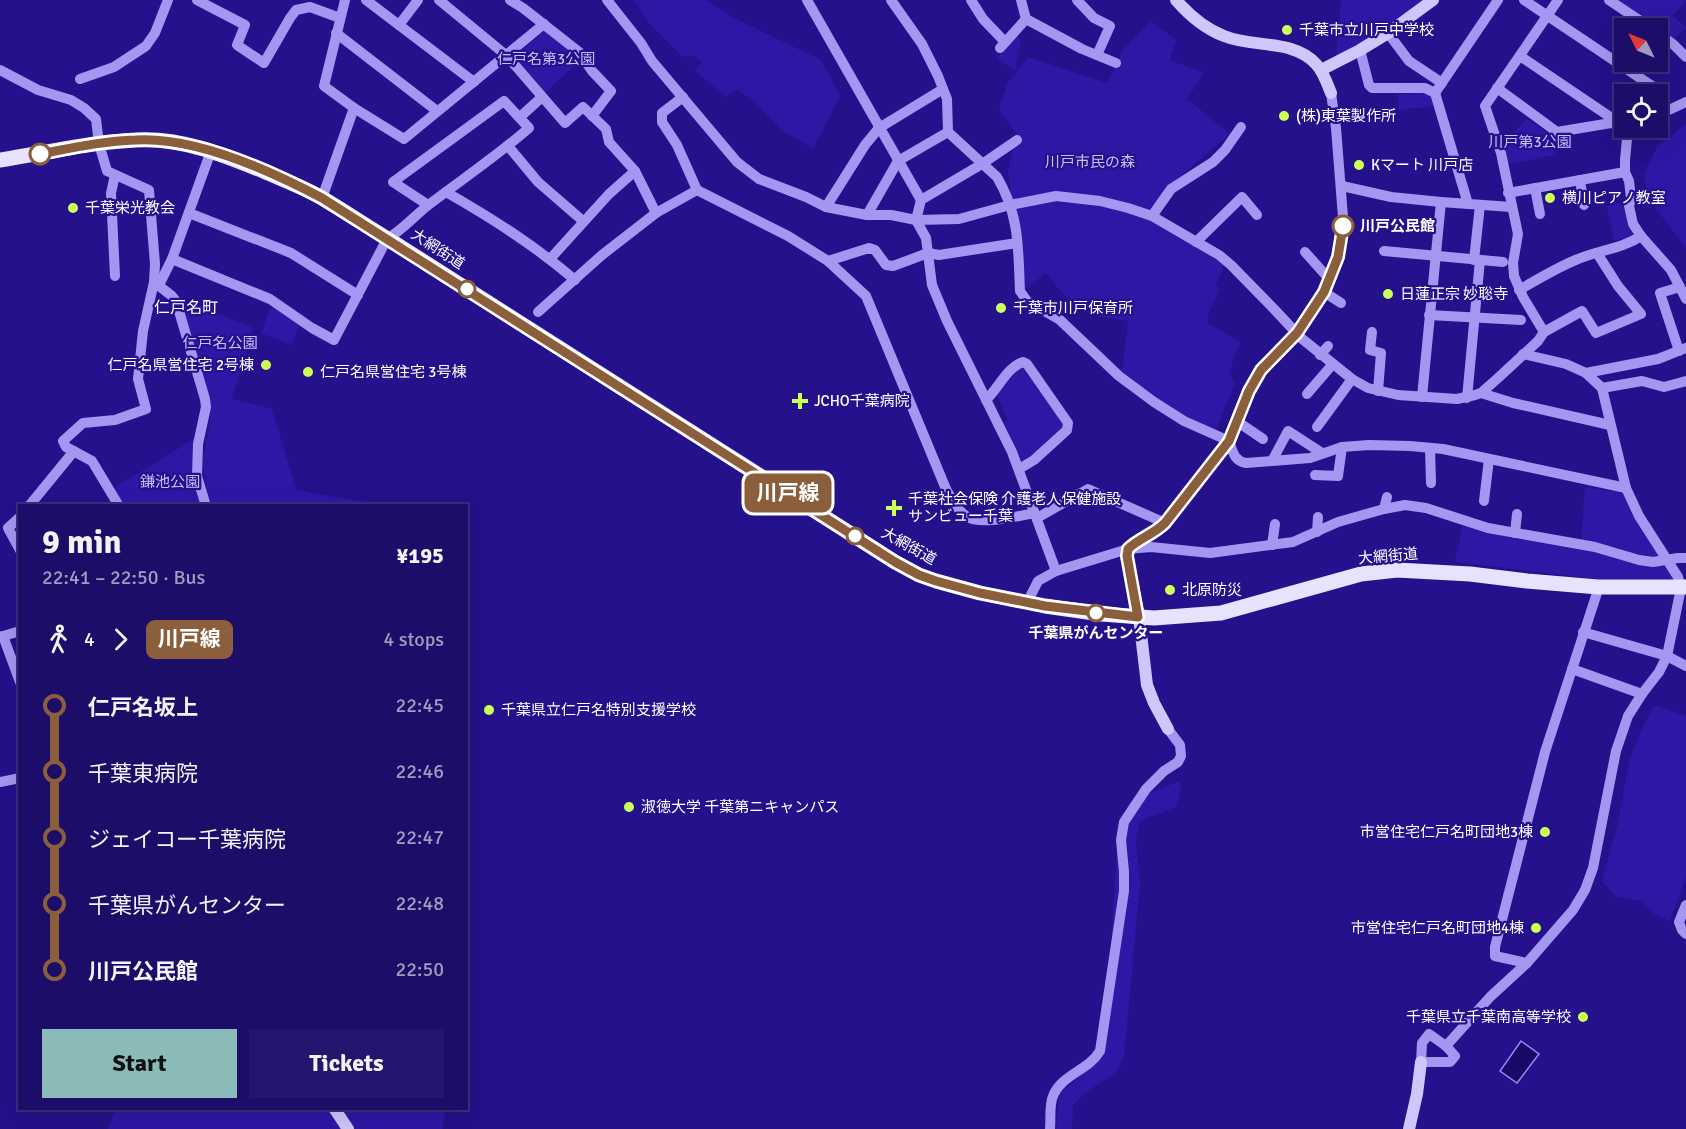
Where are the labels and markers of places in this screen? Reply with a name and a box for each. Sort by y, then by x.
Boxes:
place label: 千葉市立川戸中学校 [1299,21,1434,39]
marker: 千葉市立川戸中学校 [1280,23,1294,37]
place label: (株)東葉製作所 [1296,107,1396,125]
marker: (株)東葉製作所 [1277,109,1291,123]
unlabelled marker [29,143,51,165]
place label: Kマート 川戸店 [1371,156,1473,174]
marker: Kマート 川戸店 [1352,158,1366,172]
place label: 横川ピアノ教室 [1562,189,1666,207]
marker: 横川ピアノ教室 [1543,191,1557,205]
place label: 千葉栄光教会 [85,199,175,217]
marker: 千葉栄光教会 [66,201,80,215]
marker: 川戸公民館 [1332,215,1354,237]
place label: 川戸公民館 [1360,217,1435,235]
unlabelled marker [458,280,476,298]
place label: 日蓮正宗 妙聡寺 [1400,285,1508,303]
marker: 日蓮正宗 妙聡寺 [1381,287,1395,301]
place label: 千葉市川戸保育所 [1013,299,1133,317]
marker: 千葉市川戸保育所 [994,301,1008,315]
place label: 仁戸名県営住宅 2号棟 [108,356,254,374]
marker: 仁戸名県営住宅 2号棟 [259,358,273,372]
place label: 仁戸名県営住宅 3号棟 [320,363,466,381]
marker: 仁戸名県営住宅 3号棟 [301,365,315,379]
marker: JCHO千葉病院 [791,392,809,410]
place label: JCHO千葉病院 [814,392,910,410]
place label: 千葉社会保険 介護老人保健施設 サンビュー千葉 [908,490,1121,525]
marker: 千葉社会保険 介護老人保健施設 サンビュー千葉 [885,499,903,517]
unlabelled marker [846,527,864,545]
place label: 北原防災 [1182,581,1242,599]
marker: 北原防災 [1163,583,1177,597]
marker: 千葉県がんセンター [1087,604,1105,622]
place label: 千葉県がんセンター [1028,624,1164,642]
place label: 千葉県立仁戸名特別支援学校 [501,701,696,719]
marker: 千葉県立仁戸名特別支援学校 [482,703,496,717]
place label: 淑徳大学 千葉第ニキャンパス [641,798,839,816]
marker: 淑徳大学 千葉第ニキャンパス [622,800,636,814]
place label: 市営住宅仁戸名町団地3棟 [1360,823,1533,841]
marker: 市営住宅仁戸名町団地3棟 [1538,825,1552,839]
place label: 市営住宅仁戸名町団地4棟 [1351,919,1524,937]
marker: 市営住宅仁戸名町団地4棟 [1529,921,1543,935]
place label: 千葉県立千葉南高等学校 [1406,1008,1571,1026]
marker: 千葉県立千葉南高等学校 [1576,1010,1590,1024]

